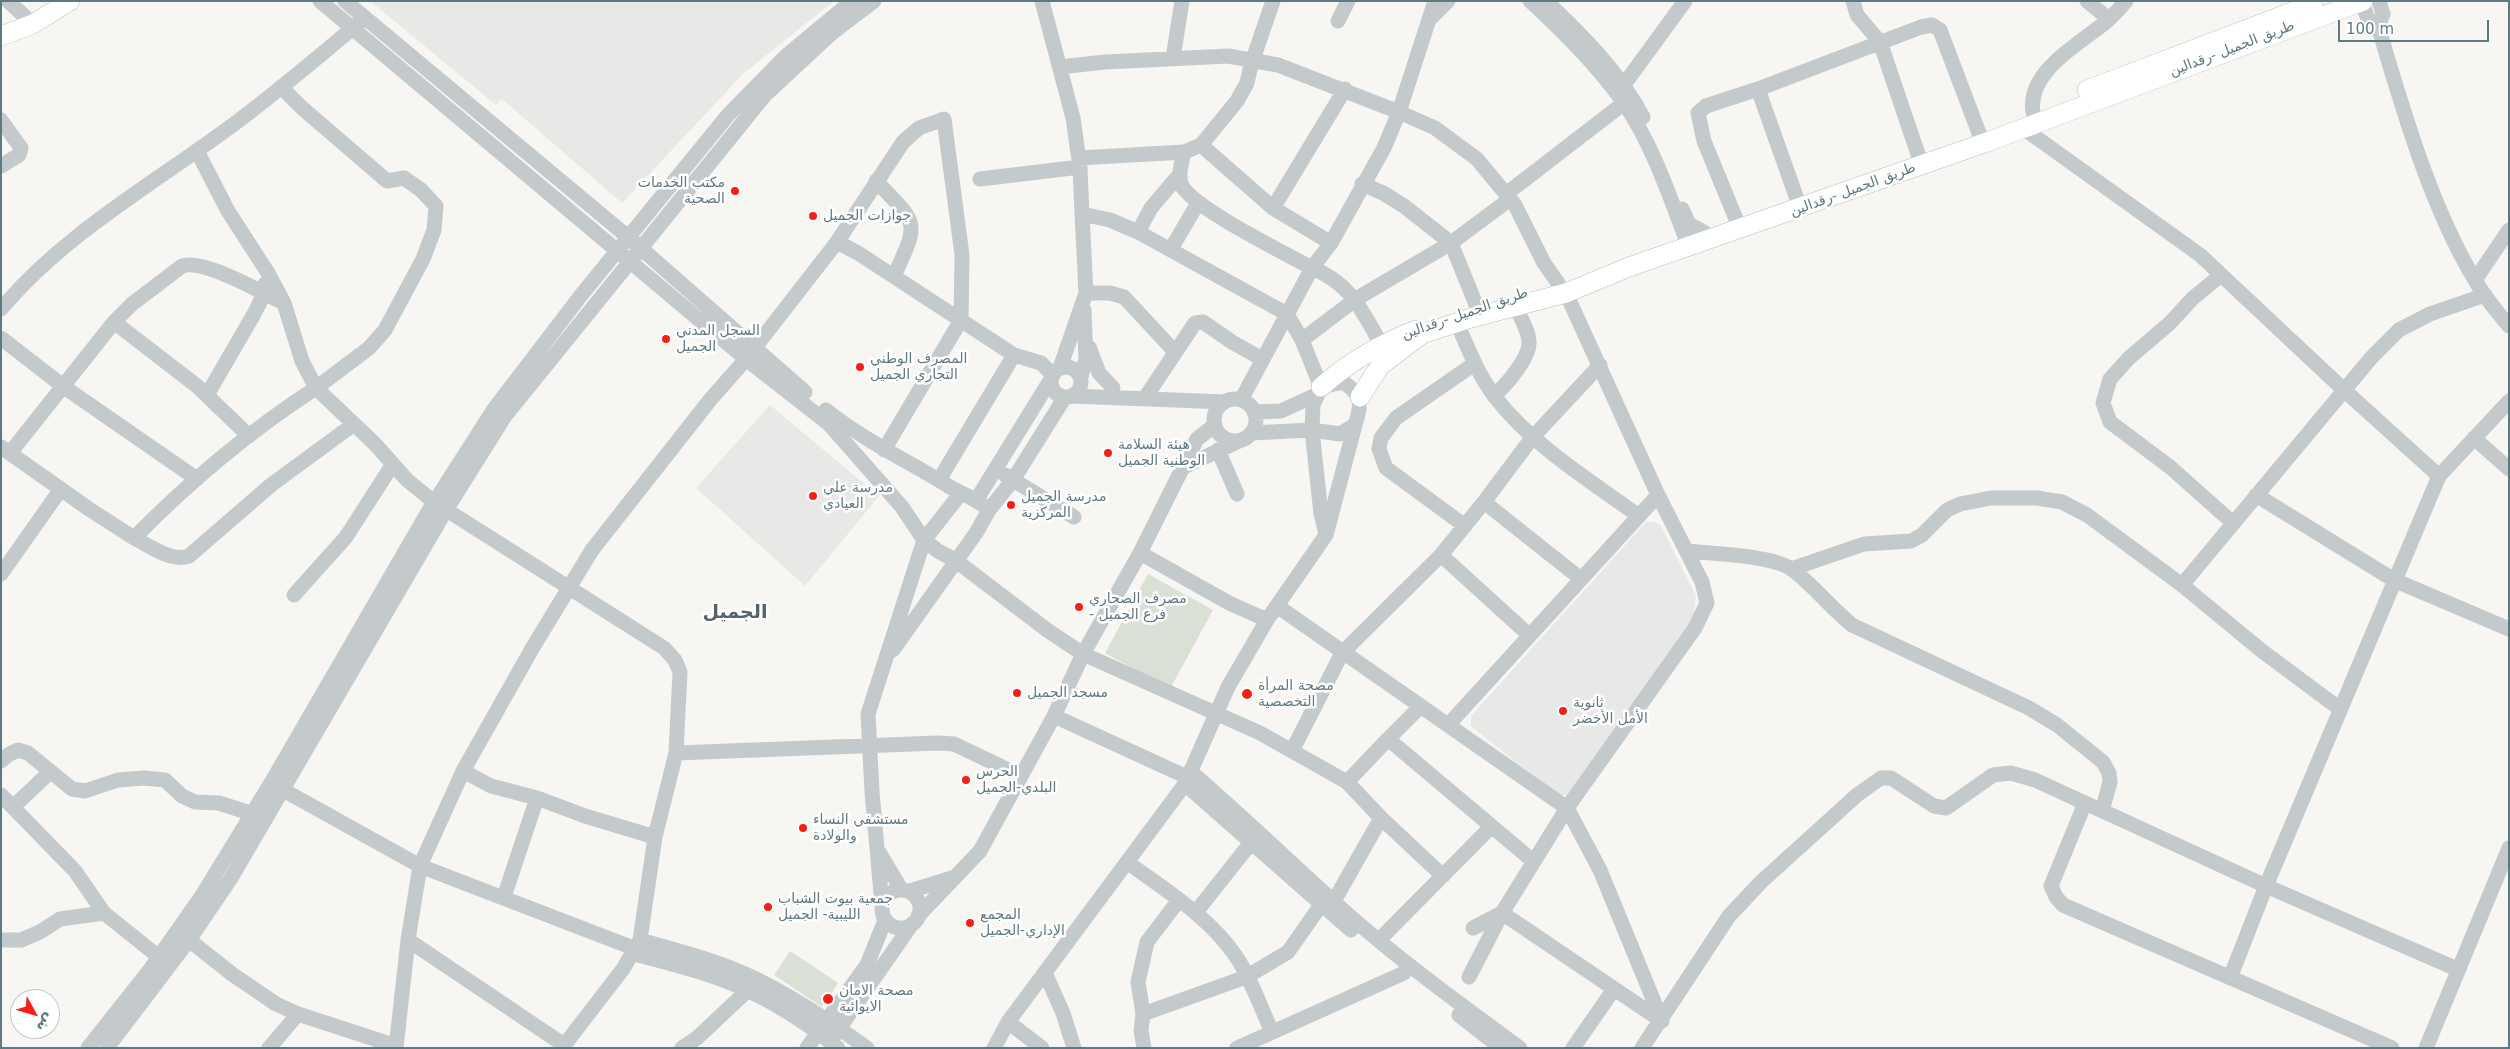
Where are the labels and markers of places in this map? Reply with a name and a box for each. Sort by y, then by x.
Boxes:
place label: مكتب الخدمات الصحية [638,175,725,208]
marker: مكتب الخدمات الصحية [729,185,741,197]
place label: جوازات الجميل [823,208,911,224]
marker: جوازات الجميل [807,210,819,222]
place label: السجل المدني الجميل [676,323,760,356]
marker: السجل المدني الجميل [660,333,672,345]
place label: المصرف الوطني التجاري الجميل [870,351,968,384]
marker: المصرف الوطني التجاري الجميل [854,361,866,373]
place label: هيئة السلامة الوطنية الجميل [1118,437,1205,470]
marker: هيئة السلامة الوطنية الجميل [1102,447,1114,459]
place label: مدرسة علي العيادي [823,480,893,512]
place label: مدرسة الجميل المركزية [1021,489,1106,522]
marker: مدرسة علي العيادي [807,490,819,502]
marker: مدرسة الجميل المركزية [1005,499,1017,511]
place label: مصرف الصحاري - فرع الجميل [1089,591,1187,624]
marker: مصرف الصحاري - فرع الجميل [1073,601,1085,613]
place label: مصحة المرأة التخصصية [1258,678,1334,710]
place label: مسجد الجميل [1027,685,1108,701]
marker: مسجد الجميل [1011,687,1023,699]
marker: مصحة المرأة التخصصية [1240,687,1254,701]
place label: ثانوية الأمل الأخضر [1573,695,1648,728]
marker: ثانوية الأمل الأخضر [1557,705,1569,717]
place label: الحرس البلدي-الجميل [976,764,1056,796]
marker: الحرس البلدي-الجميل [960,774,972,786]
place label: مستشفي النساء والولادة [813,812,909,844]
marker: مستشفي النساء والولادة [797,822,809,834]
place label: جمعية بيوت الشباب الليبية- الجميل [778,891,893,924]
marker: جمعية بيوت الشباب الليبية- الجميل [762,901,774,913]
place label: المجمع الإداري-الجميل [980,907,1065,940]
marker: المجمع الإداري-الجميل [964,917,976,929]
place label: مصحة الامان الايوائية [839,983,914,1016]
marker: مصحة الامان الايوائية [821,992,835,1006]

